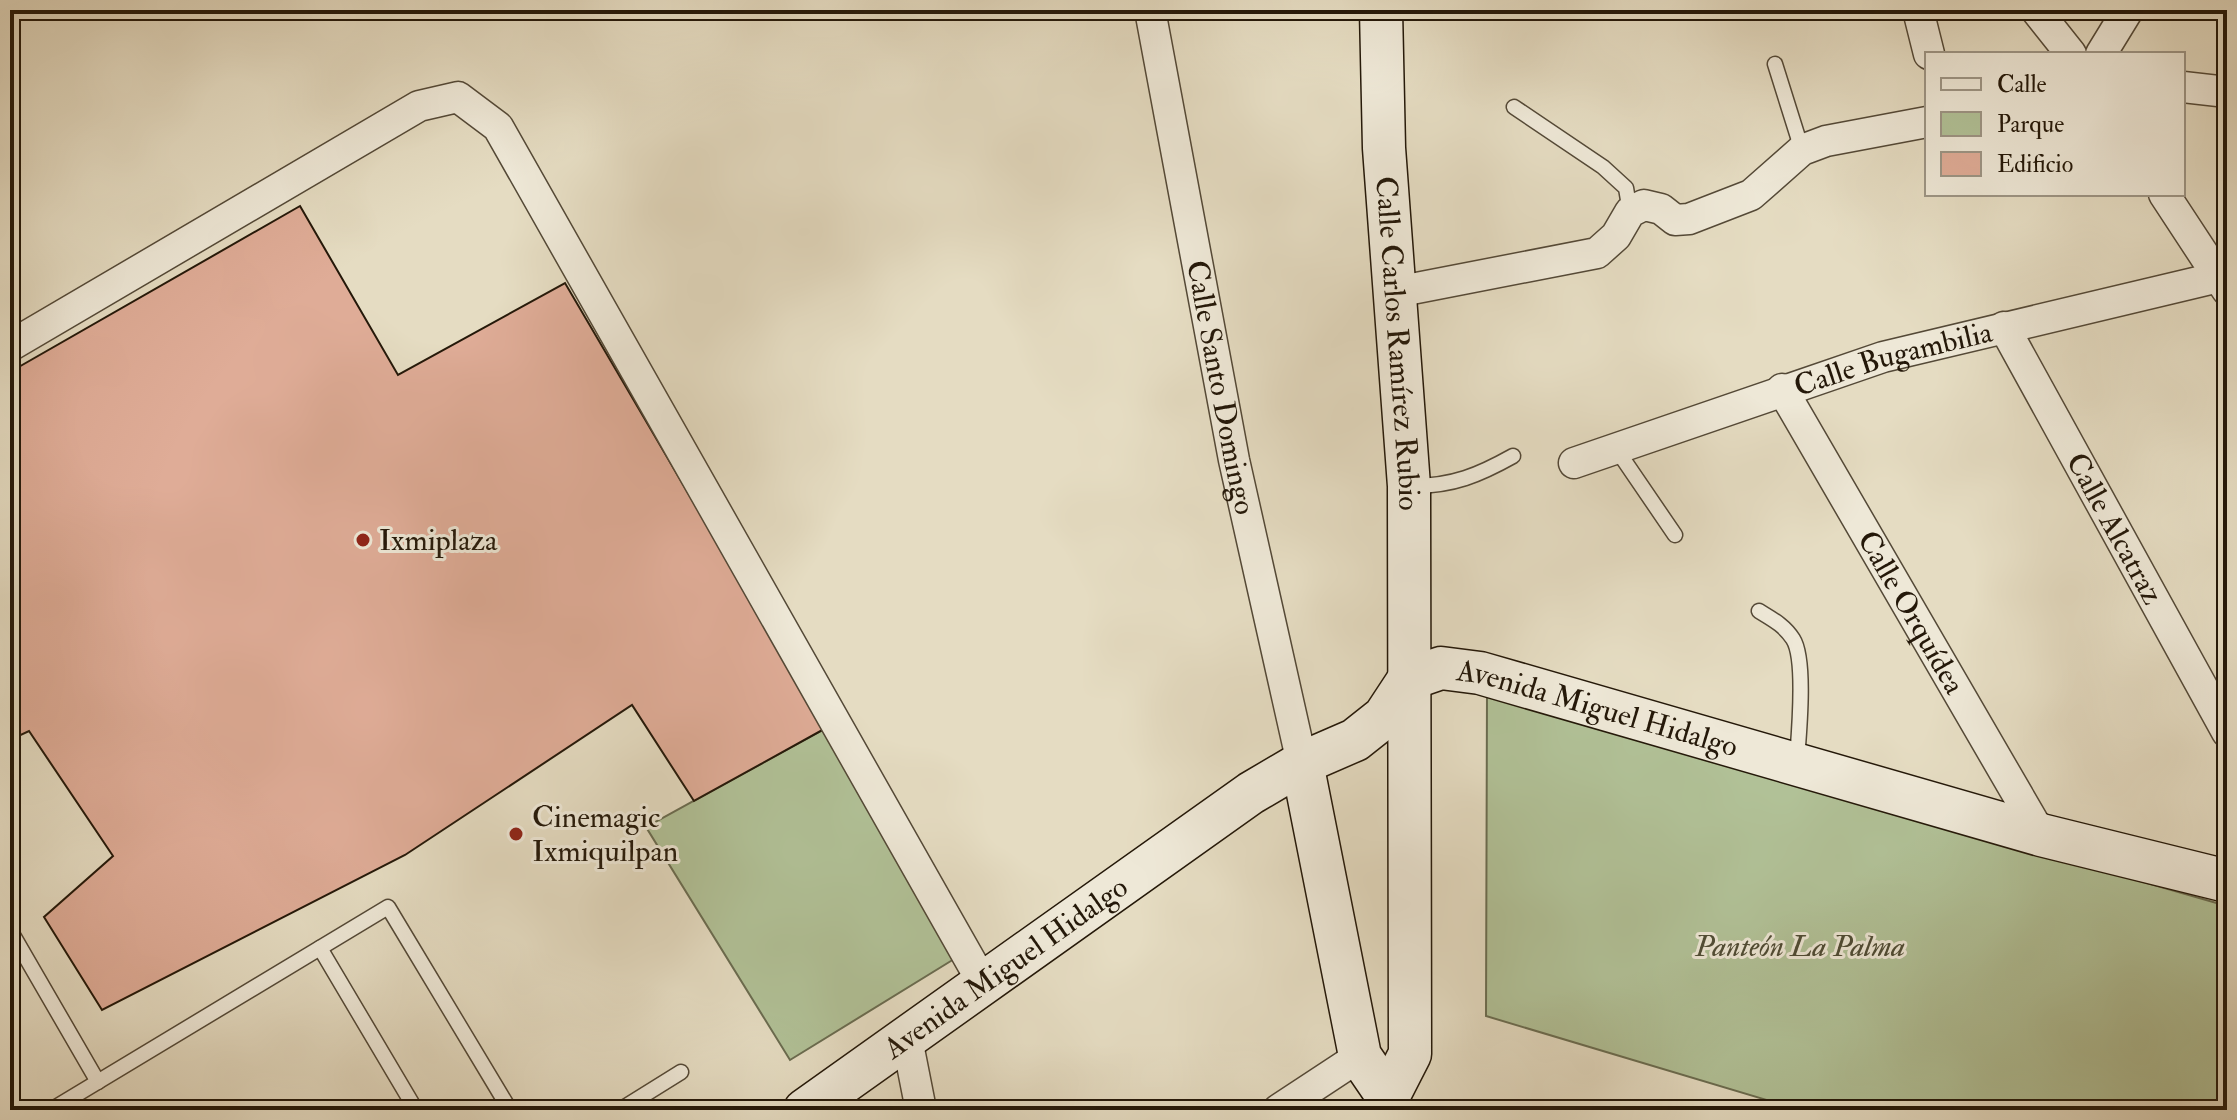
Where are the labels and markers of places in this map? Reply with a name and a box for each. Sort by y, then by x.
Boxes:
place label: Ixmiplaza [379,522,498,559]
marker: Ixmiplaza [354,531,372,549]
place label: Cinemagic Ixmiquilpan [532,799,678,870]
marker: Cinemagic Ixmiquilpan [507,825,525,843]

